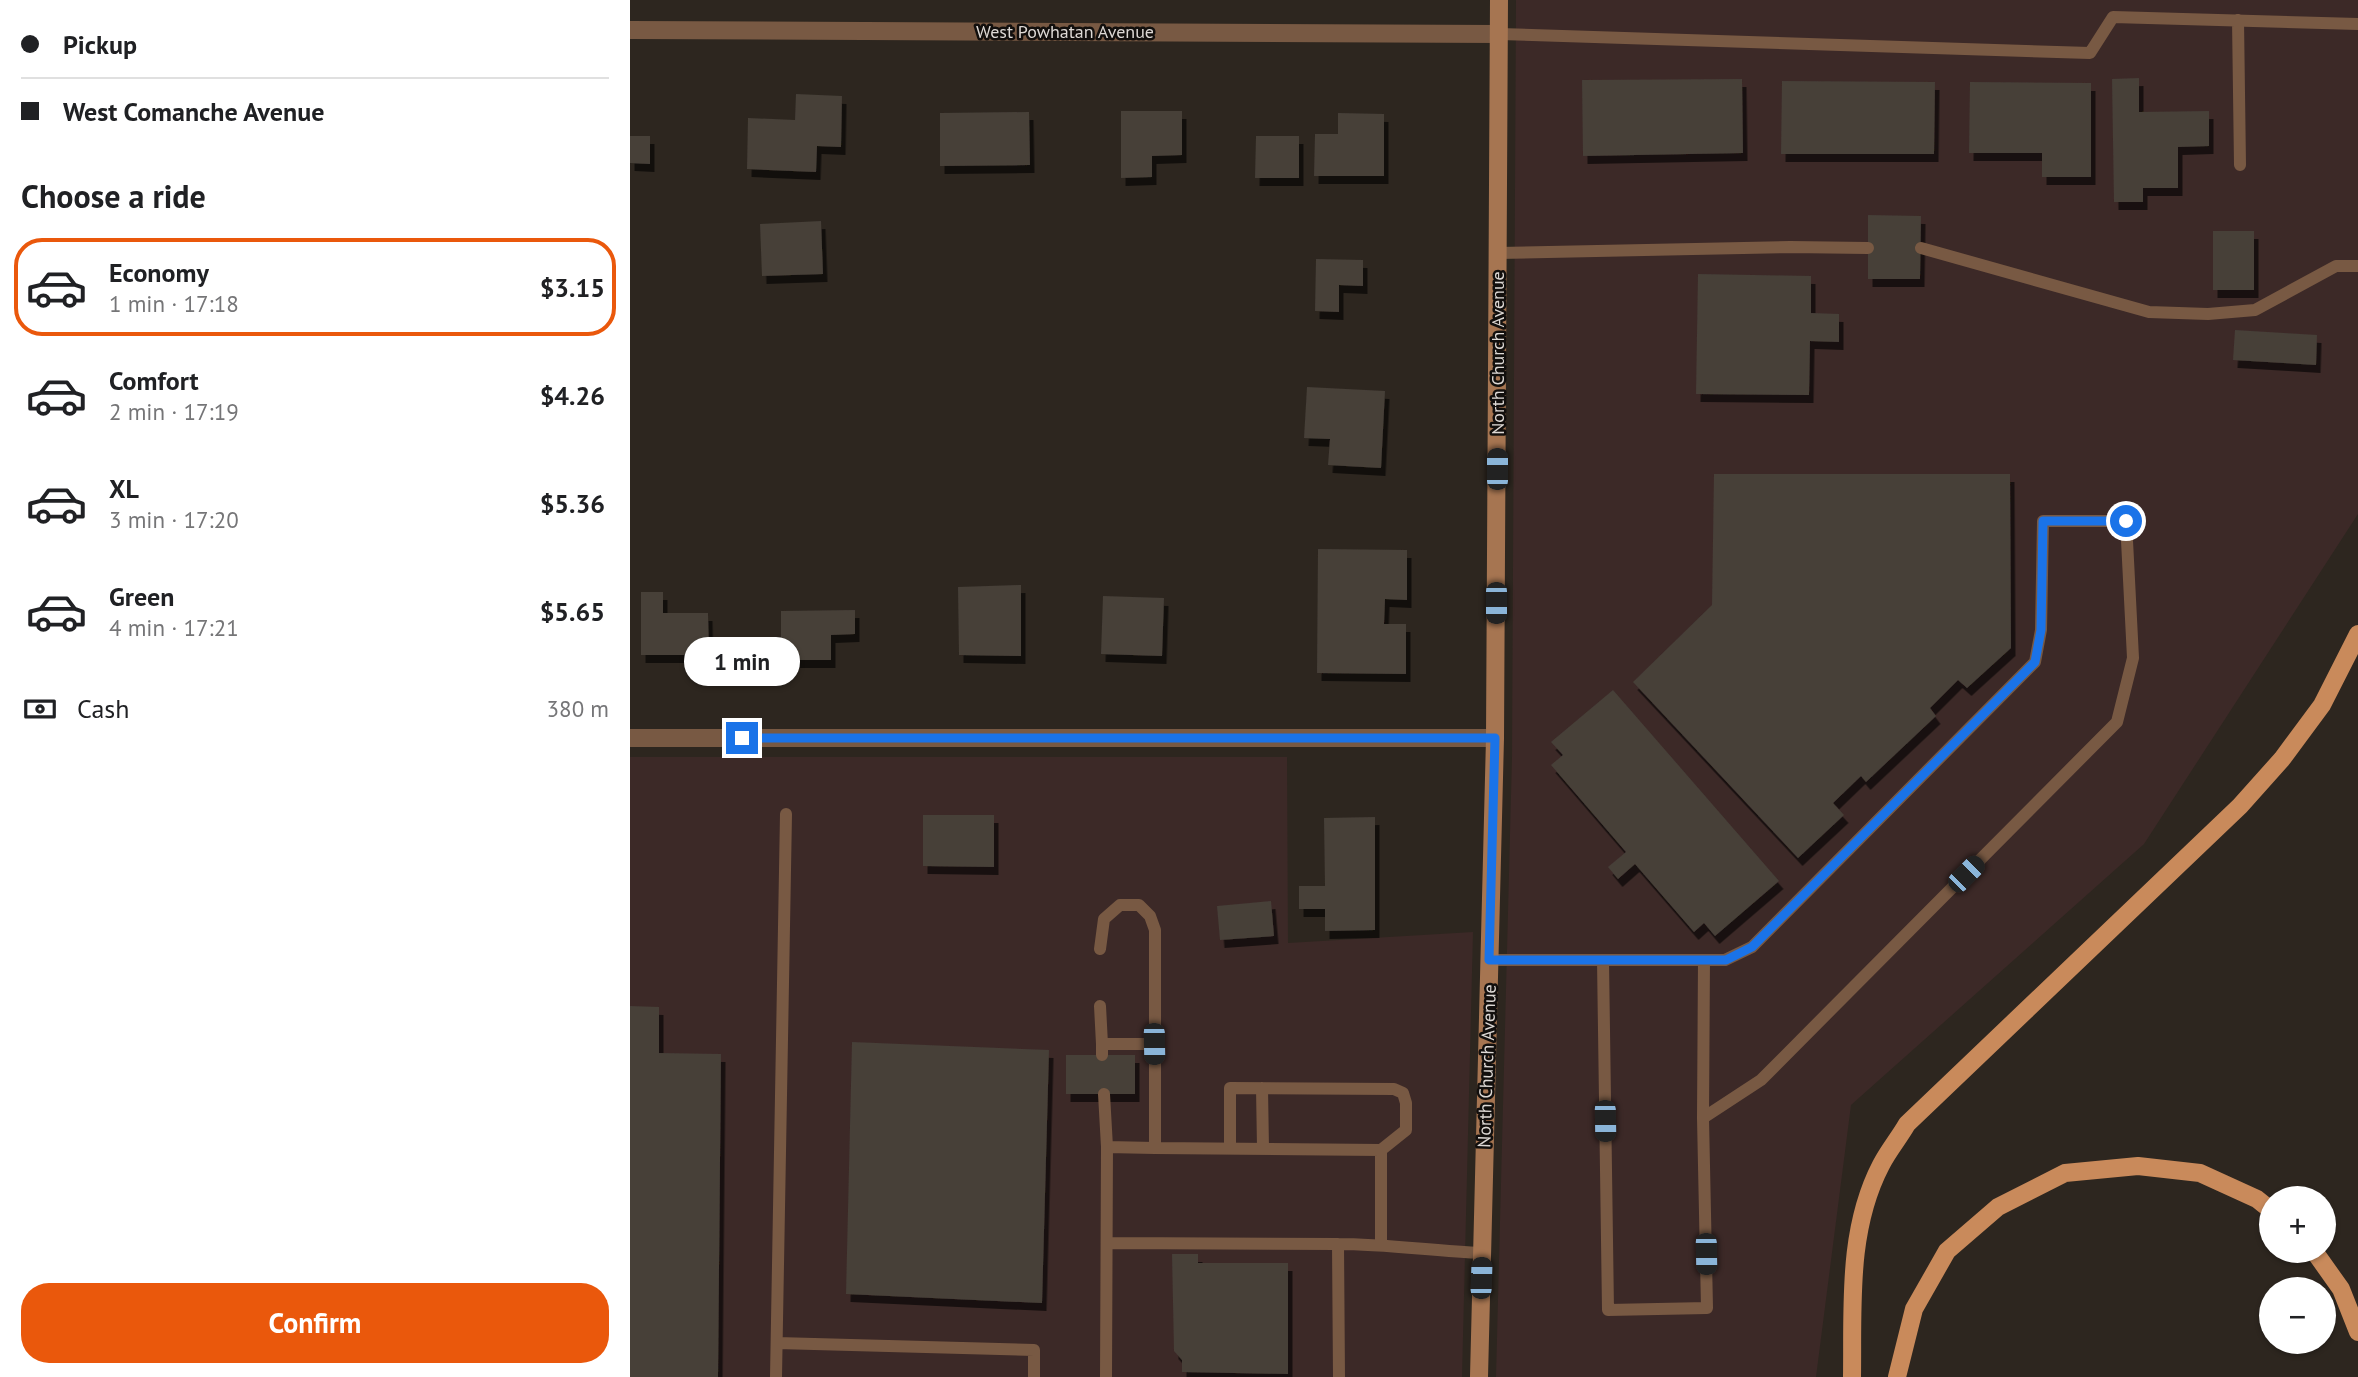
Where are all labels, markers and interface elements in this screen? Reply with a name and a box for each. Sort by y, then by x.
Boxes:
street label: West Powhatan Avenue [976,20,1154,43]
text: Pickup [63,28,137,61]
text: West Comanche Avenue [63,95,324,128]
text: Choose a ride [21,175,206,217]
icon: car [25,256,88,319]
text: Economy [109,256,209,289]
text: $3.15 [540,271,605,304]
street label: North Church Avenue [1486,271,1509,435]
text: 1 min · 17:18 [109,289,239,318]
icon: car [25,364,88,427]
text: Comfort [109,364,199,397]
text: $4.26 [540,379,605,412]
text: 2 min · 17:19 [109,397,239,426]
car [1487,448,1508,490]
icon: car [25,472,88,535]
text: XL [109,472,139,505]
text: $5.36 [540,487,605,520]
text: 3 min · 17:20 [109,505,239,534]
route start [2110,505,2142,537]
icon: car [25,580,88,643]
text: Green [109,580,174,613]
car [1486,582,1507,624]
text: $5.65 [540,595,605,628]
text: 4 min · 17:21 [109,613,239,642]
callout: 1 min [684,636,800,686]
text: 1 min [714,647,770,676]
icon: cash [21,690,59,728]
text: Cash [77,692,129,725]
text: 380 m [547,694,609,723]
route end [726,722,758,754]
car [1944,852,1989,896]
street label: North Church Avenue [1472,984,1501,1148]
car [1144,1023,1165,1065]
car [1595,1100,1616,1142]
map controls [2259,1186,2336,1354]
button: + [2259,1186,2336,1263]
car [1696,1233,1717,1275]
car [1470,1257,1493,1299]
button: − [2259,1277,2336,1354]
button: Confirm [21,1283,609,1363]

